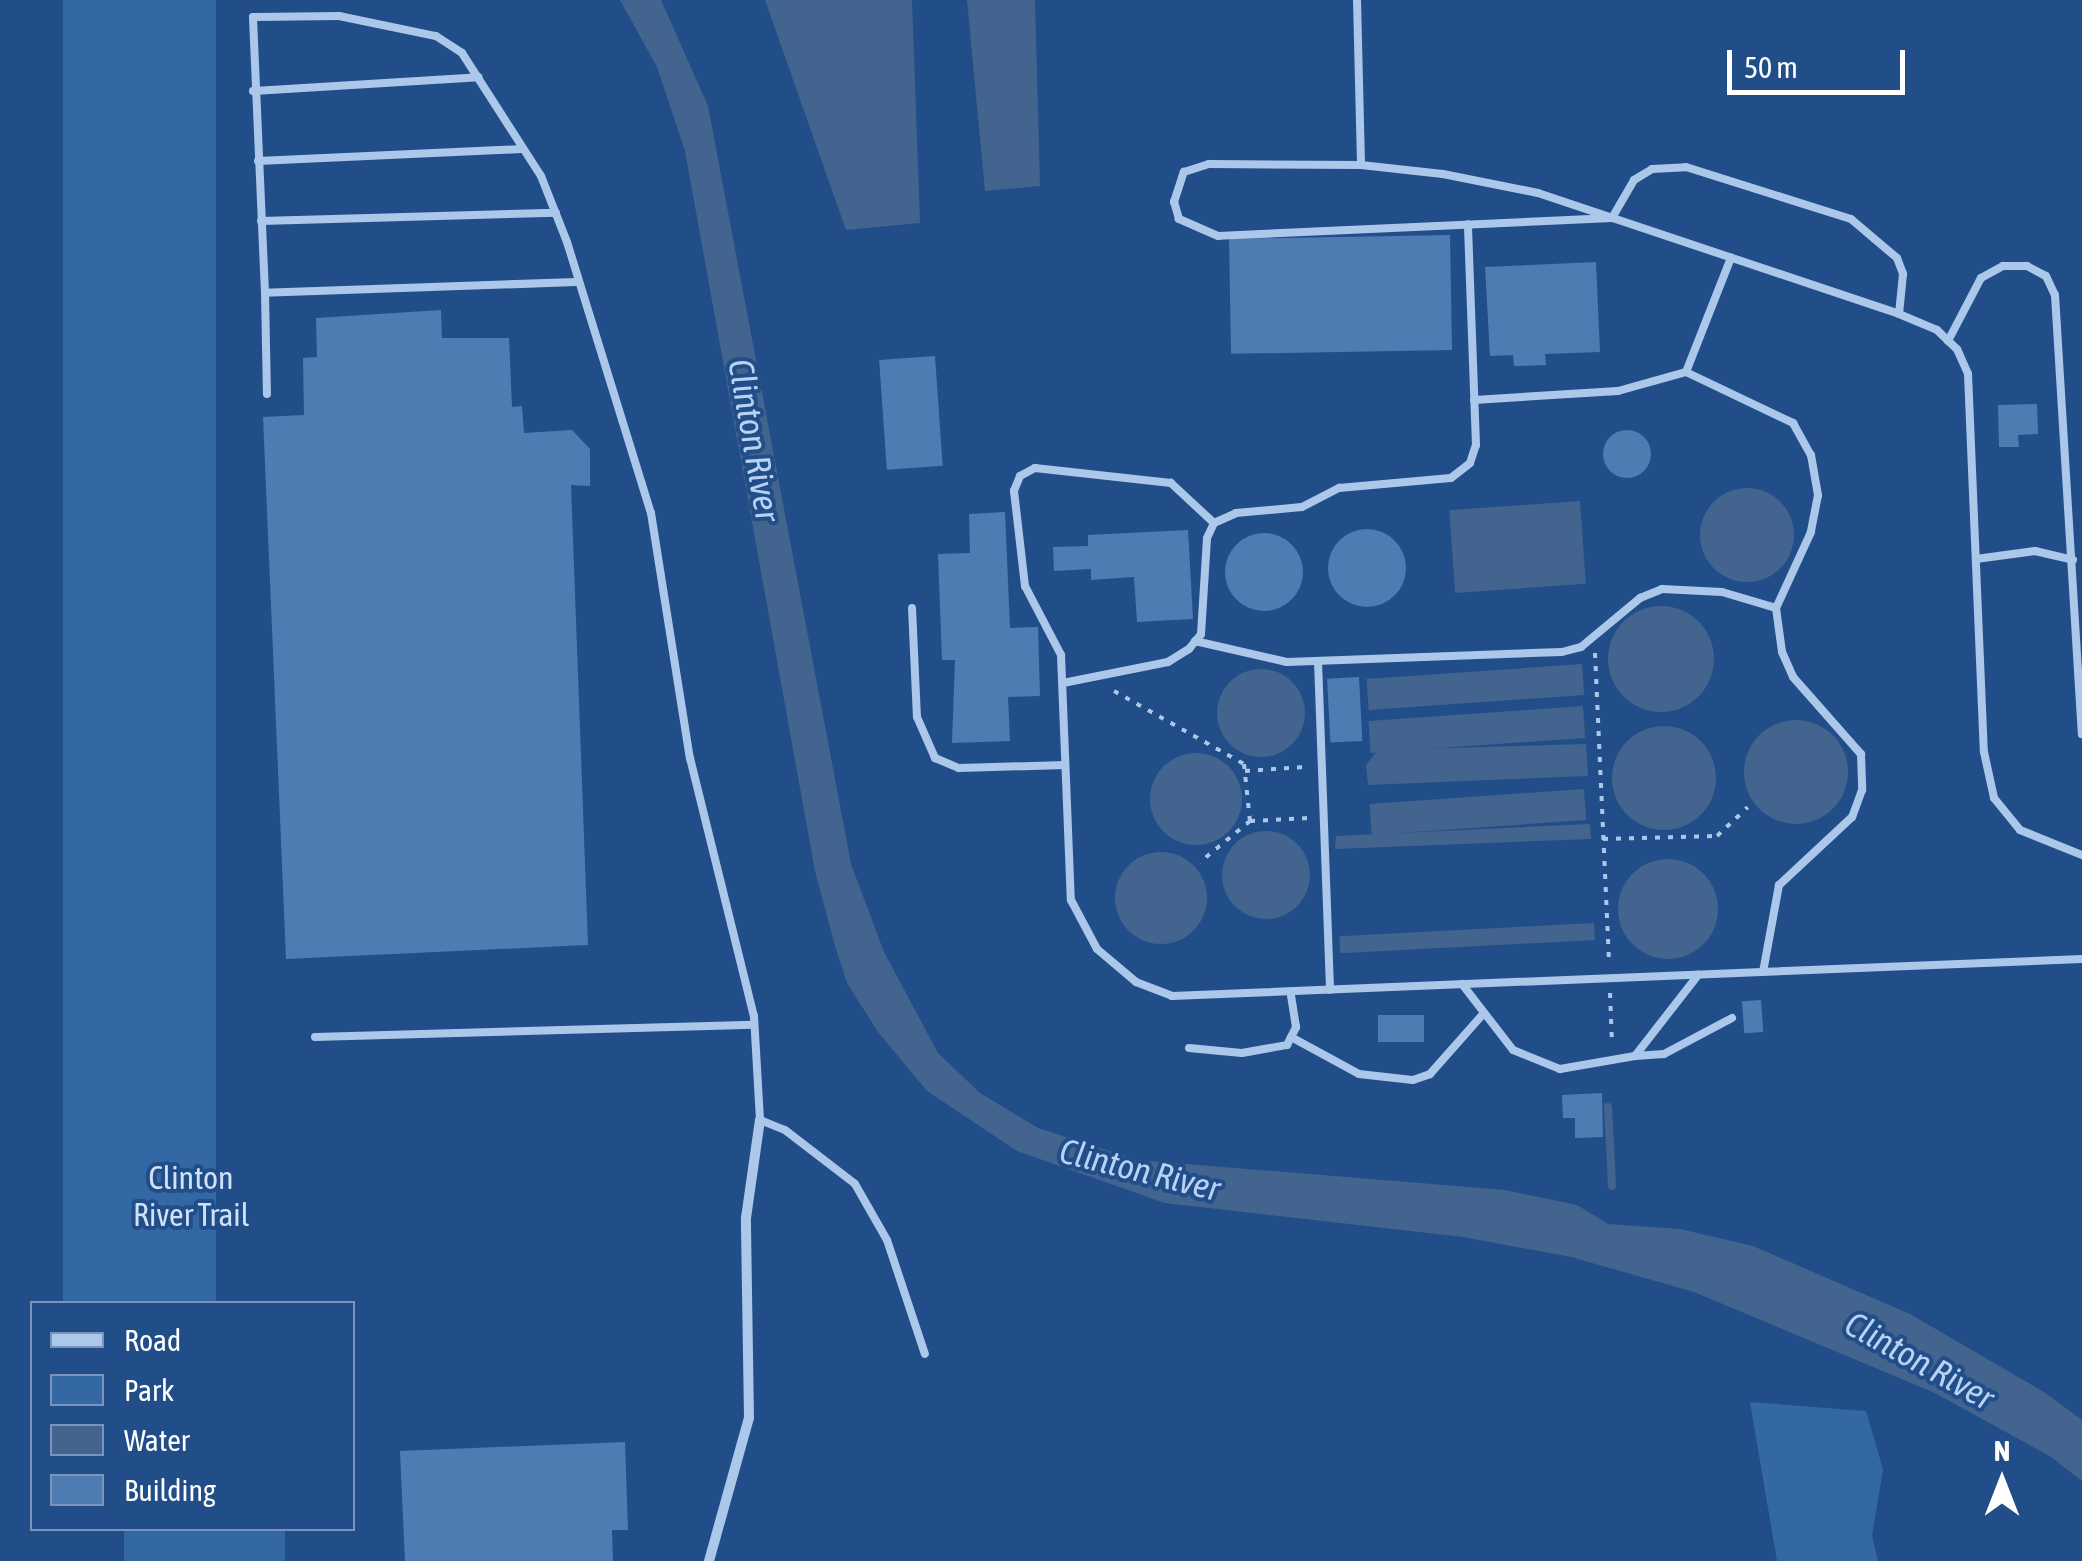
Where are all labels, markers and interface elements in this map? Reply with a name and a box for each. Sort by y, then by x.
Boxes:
scale bar [1732,30,1910,92]
text: 50 m [1744,50,1798,84]
water label: Clinton River [720,356,790,524]
water label: Clinton River [1055,1129,1225,1209]
park label: Clinton River Trail [133,1160,249,1235]
legend [30,1301,355,1531]
water label: Clinton River [1838,1302,2002,1418]
text: Road [124,1323,181,1357]
text: Park [124,1373,174,1407]
text: Water [124,1423,190,1457]
north arrow [1952,1431,2052,1531]
text: N [1994,1435,2010,1467]
text: Building [124,1473,216,1507]

